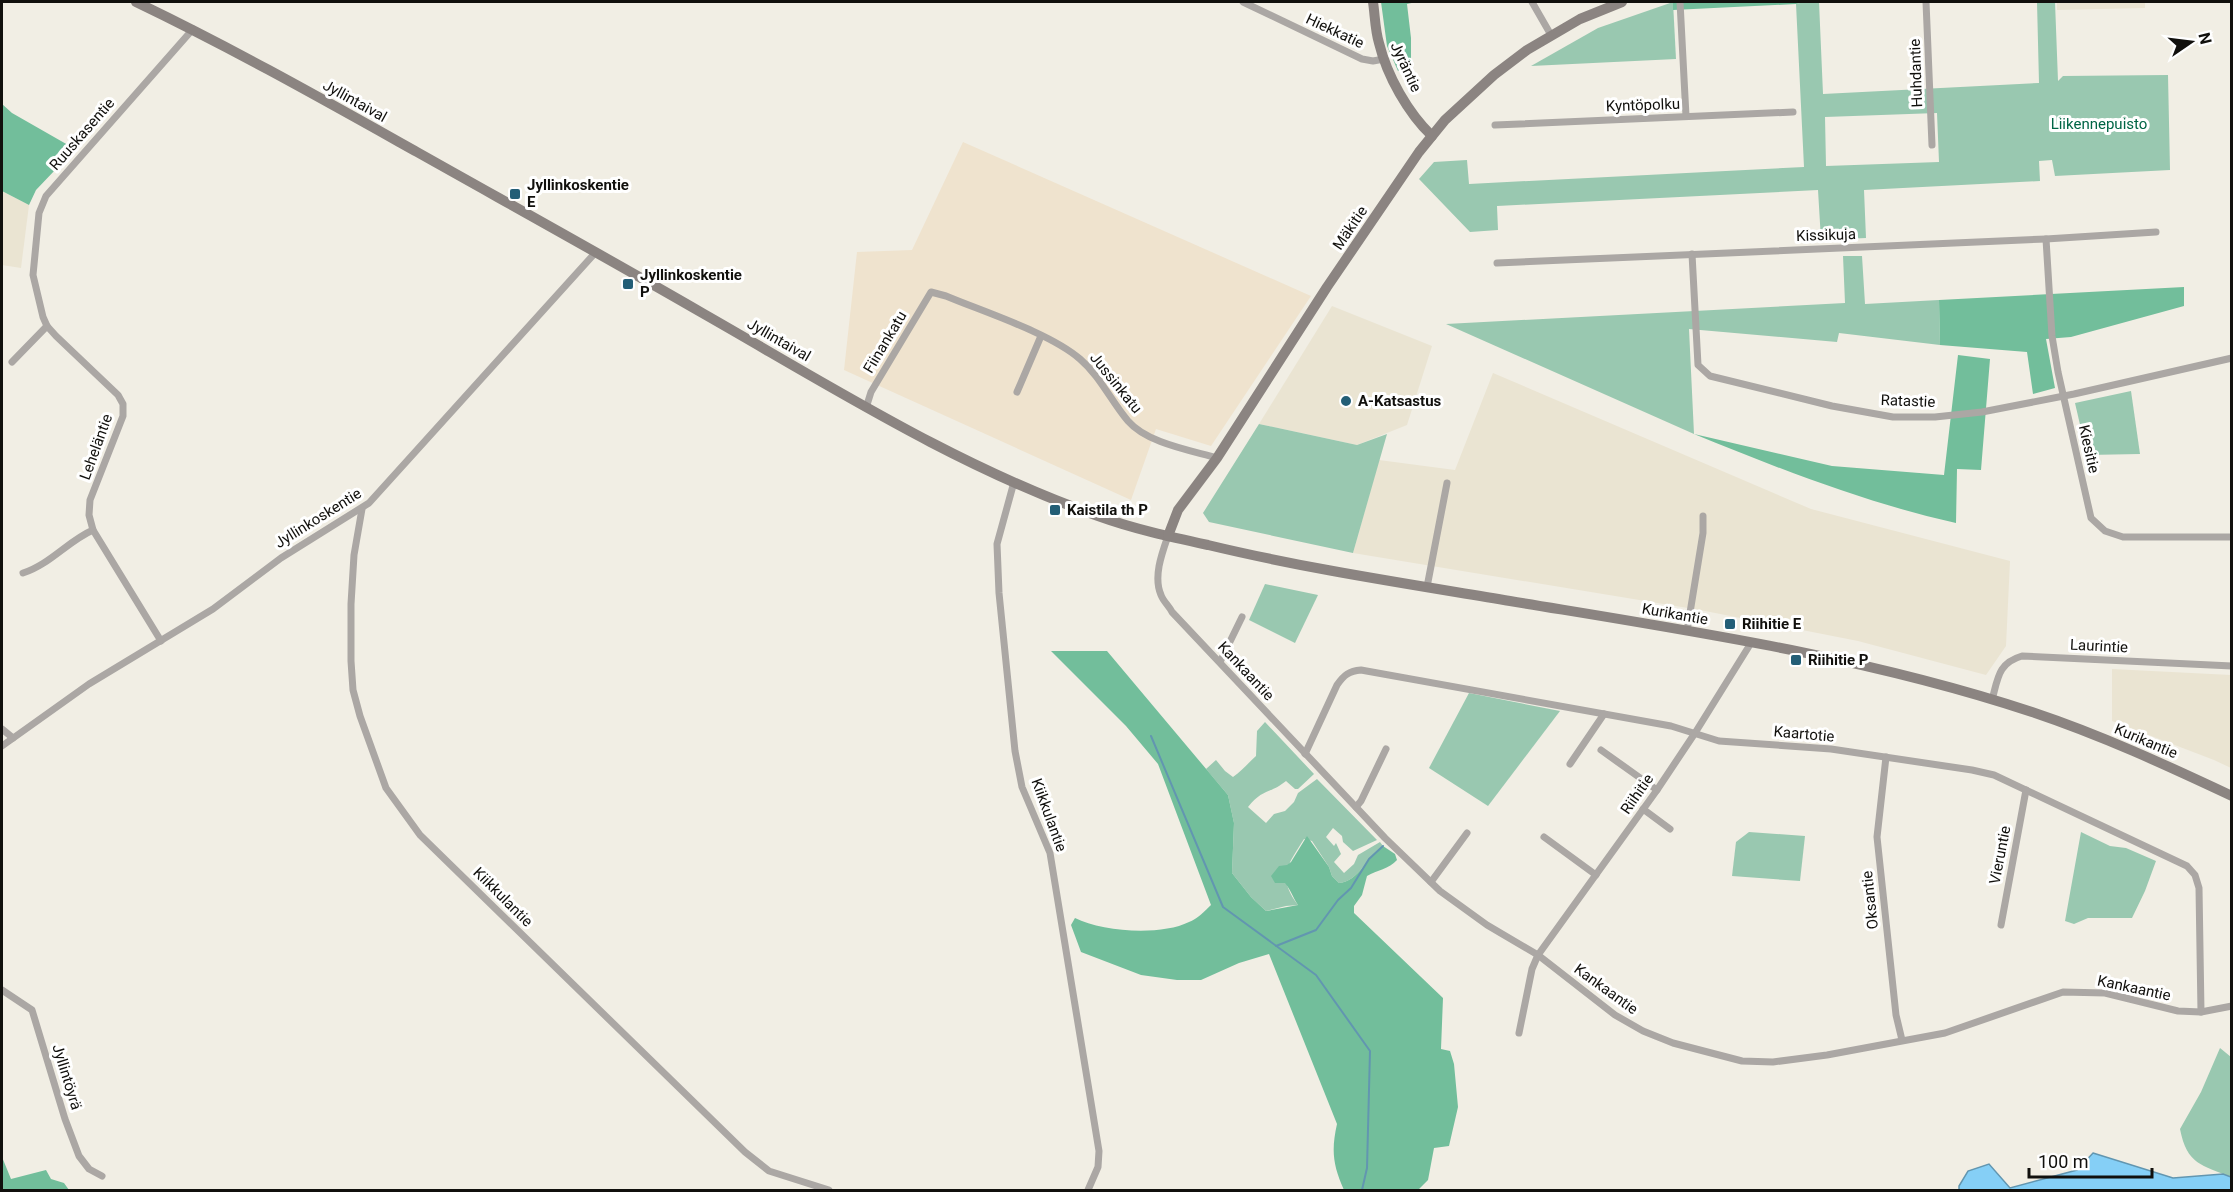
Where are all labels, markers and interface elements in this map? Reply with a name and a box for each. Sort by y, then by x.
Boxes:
street label: Hiekkatie [1303,10,1367,52]
north arrow [2161,12,2221,72]
text: N [2194,31,2216,46]
street label: Huhdantie [1906,38,1926,108]
street label: Jyräntie [1387,39,1425,95]
street label: Jyllintaival [320,76,390,126]
street label: Ruuskasentie [46,94,118,174]
street label: Kyntöpolku [1606,95,1680,115]
park label: Liikennepuisto [2051,115,2147,133]
place label: Jyllinkoskentie E [527,176,629,211]
marker: Jyllinkoskentie E [508,187,522,201]
street label: Mäkitie [1329,203,1371,253]
street label: Kissikuja [1796,225,1856,245]
place label: Jyllinkoskentie P [640,266,742,301]
marker: Jyllinkoskentie P [621,277,635,291]
street label: Fiinankatu [859,308,911,376]
street label: Jyllintaival [744,315,814,365]
street label: Jussinkatu [1086,349,1146,417]
street label: Ratastie [1880,391,1936,411]
place label: A-Katsastus [1358,392,1442,410]
marker: A-Katsastus [1339,394,1353,408]
street label: Leheläntie [76,412,116,482]
street label: Kiesitie [2075,423,2103,475]
street label: Jyllinkoskentie [271,484,365,552]
place label: Kaistila th P [1067,501,1148,519]
marker: Kaistila th P [1048,503,1062,517]
street label: Kurikantie [1641,599,1709,629]
place label: Riihitie E [1742,615,1802,633]
marker: Riihitie E [1723,617,1737,631]
street label: Laurintie [2070,635,2128,657]
street label: Kankaantie [1214,638,1278,704]
place label: Riihitie P [1808,651,1869,669]
marker: Riihitie P [1789,653,1803,667]
street label: Kurikantie [2112,720,2180,762]
street label: Kaartotie [1773,722,1835,746]
street label: Riihitie [1617,770,1657,818]
street label: Kiikkulantie [1027,776,1071,854]
street label: Vieruntie [1986,824,2015,886]
street label: Kiikkulantie [469,863,537,931]
street label: Oksantie [1858,870,1882,930]
street label: Kankaantie [1571,960,1641,1018]
street label: Kankaantie [2096,971,2172,1005]
street label: Jyllintöyrä [48,1042,86,1112]
scale bar [2029,1141,2152,1179]
text: 100 m [2038,1151,2089,1172]

